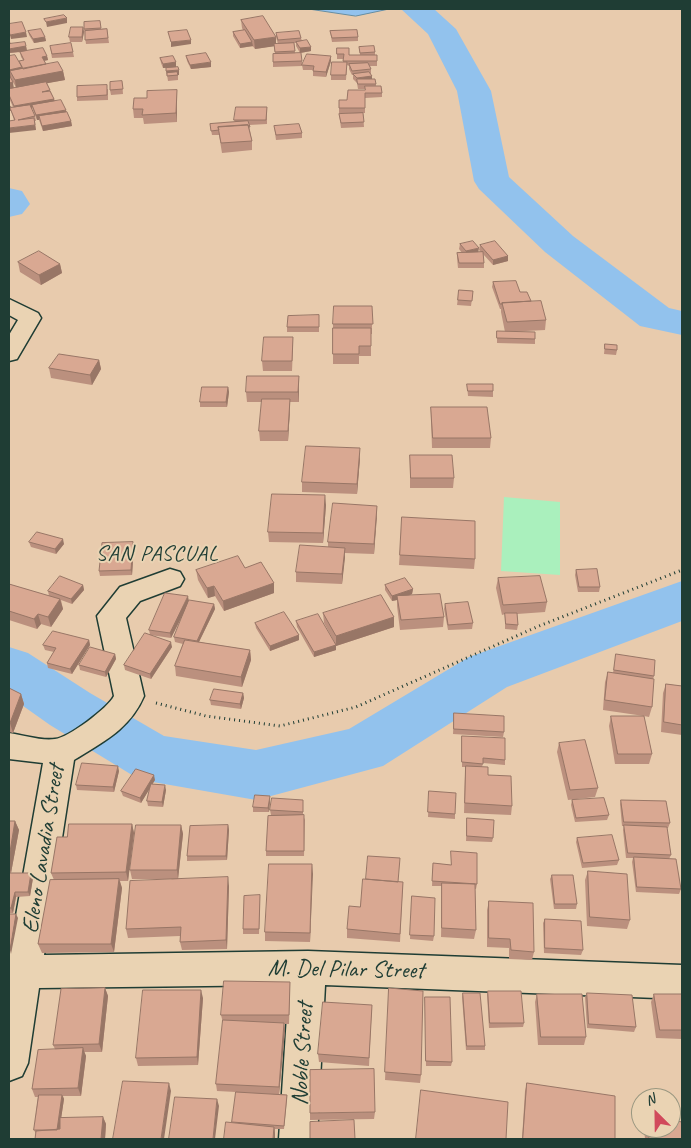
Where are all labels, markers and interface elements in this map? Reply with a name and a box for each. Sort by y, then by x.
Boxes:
district label: SAN PASCUAL [95,541,219,567]
street label: Eleno Lavadia Street [16,763,72,935]
street label: M. Del Pilar Street [268,954,424,986]
street label: Noble Street [286,1002,320,1106]
north arrow [631,1088,681,1138]
text: N [643,1090,658,1109]

